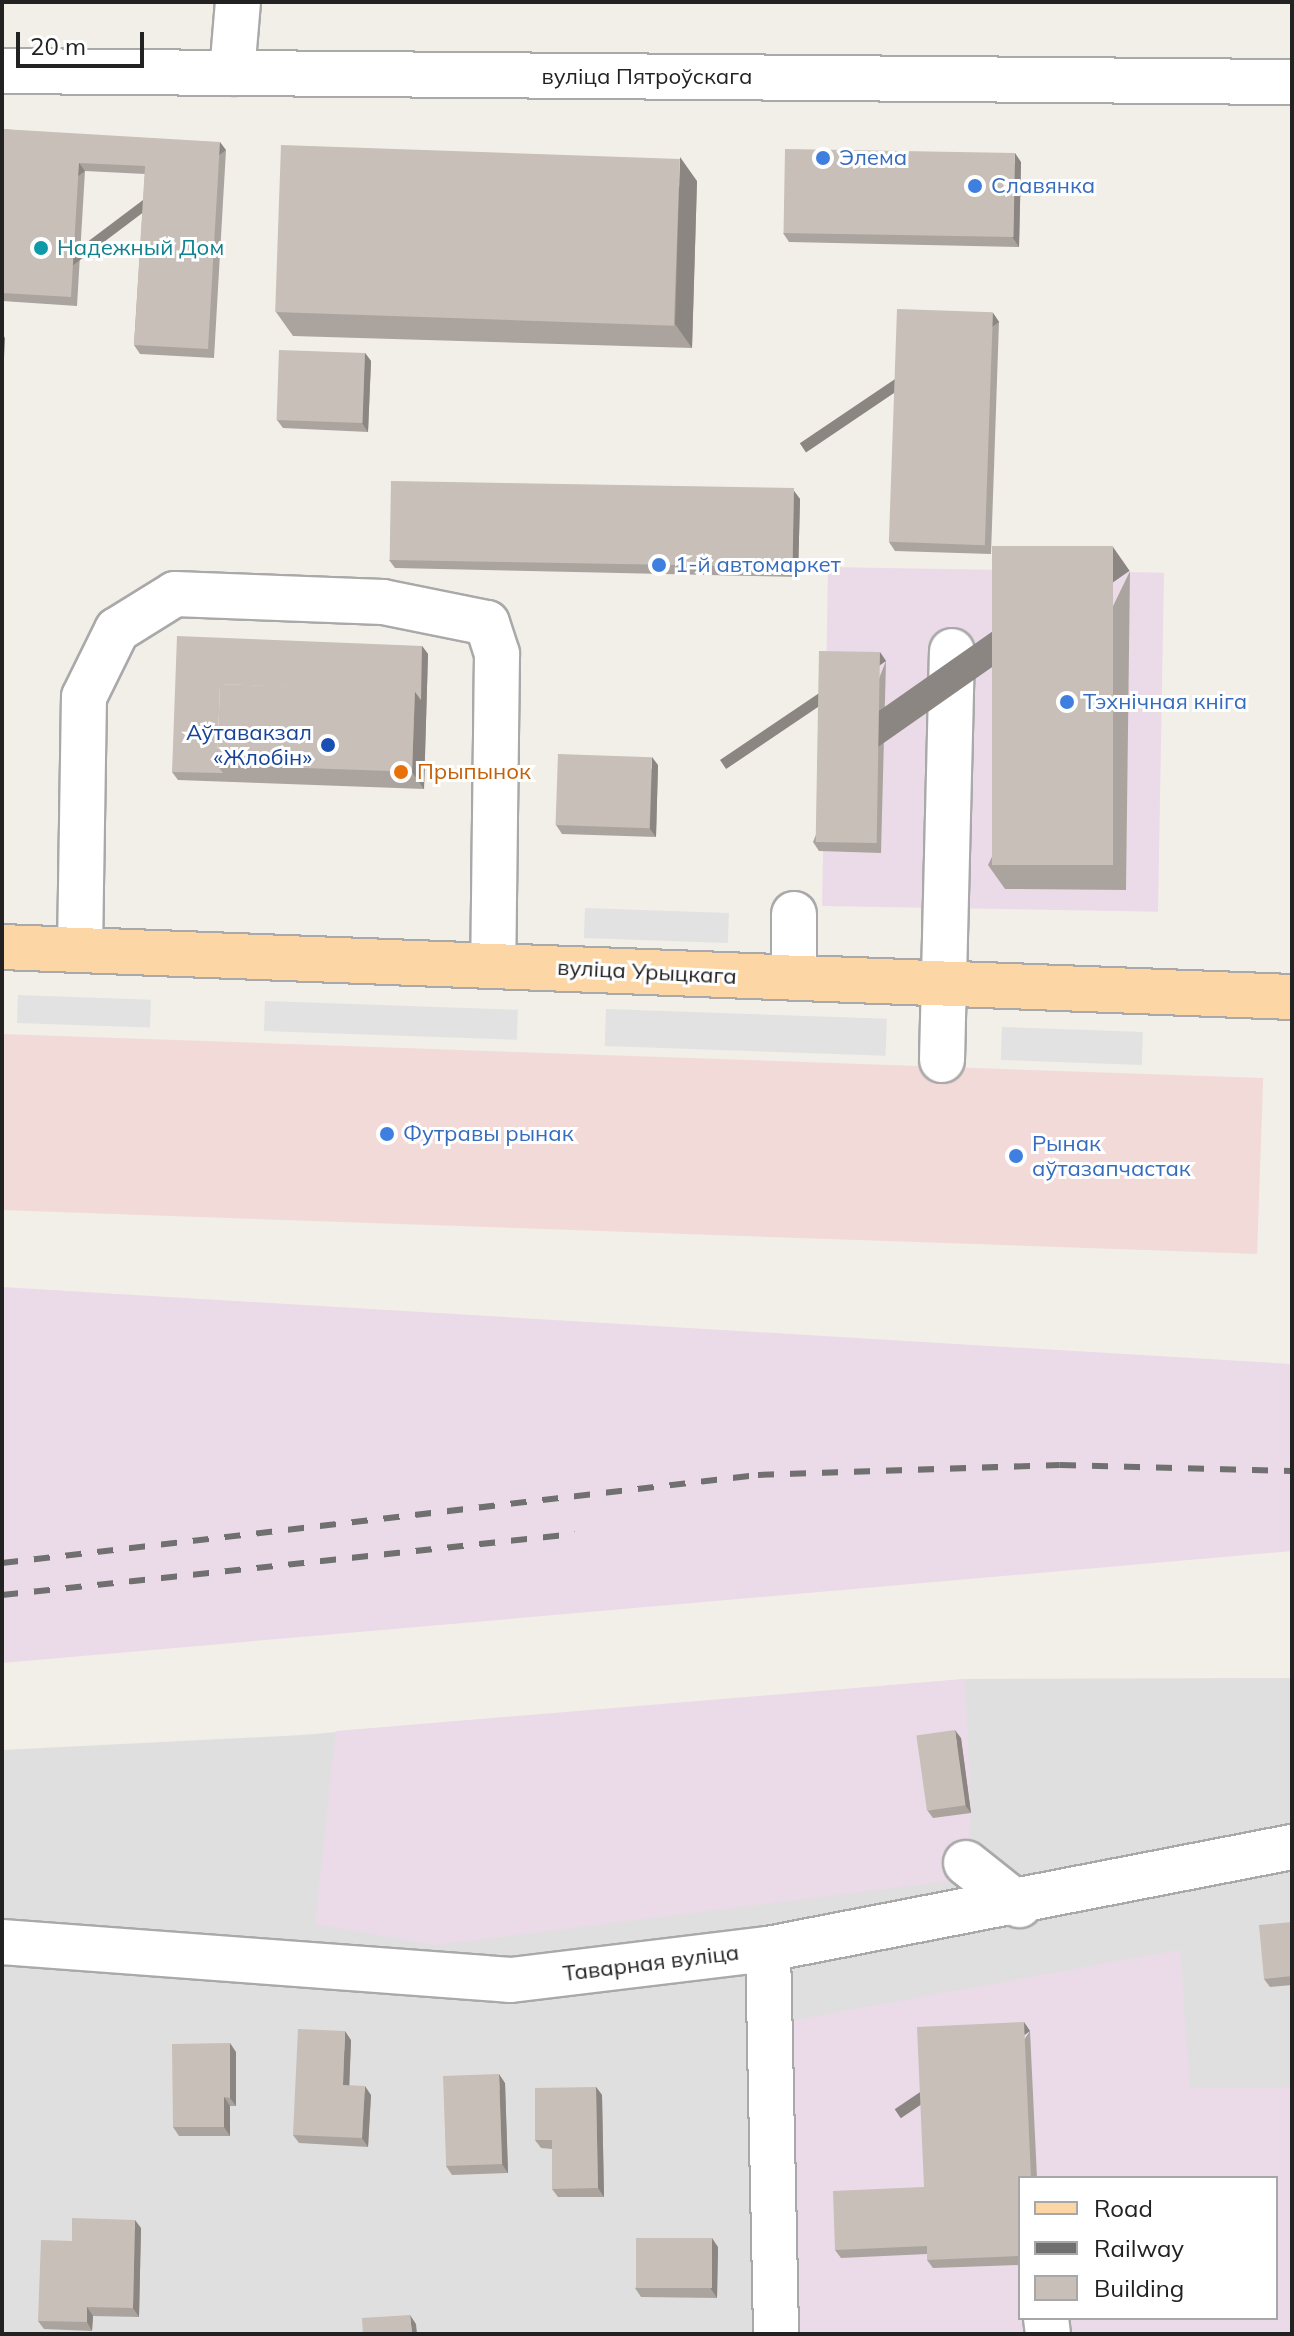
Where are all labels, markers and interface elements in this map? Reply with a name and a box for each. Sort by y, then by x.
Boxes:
scale bar [20,16,148,66]
text: 20 m [30,31,86,61]
street label: вуліца Пятроўскага [542,64,752,90]
place label: Элема [839,145,907,171]
marker: Элема [814,149,832,167]
place label: Славянка [991,173,1095,199]
marker: Славянка [966,177,984,195]
place label: Надежный Дом [57,235,224,261]
marker: Надежный Дом [32,239,50,257]
place label: 1-й автомаркет [675,552,841,578]
marker: 1-й автомаркет [650,556,668,574]
place label: Тэхнічная кніга [1083,689,1247,715]
marker: Тэхнічная кніга [1058,693,1076,711]
place label: Аўтавакзал «Жлобін» [186,719,312,770]
marker: Аўтавакзал «Жлобін» [319,736,337,754]
place label: Прыпынок [417,759,531,785]
marker: Прыпынок [392,763,410,781]
street label: вуліца Урыцкага [557,954,737,990]
place label: Футравы рынак [403,1121,574,1147]
marker: Футравы рынак [378,1125,396,1143]
place label: Рынак аўтазапчастак [1032,1130,1191,1182]
marker: Рынак аўтазапчастак [1007,1147,1025,1165]
street label: Таварная вуліца [561,1939,741,1987]
legend [1018,2176,1278,2320]
text: Road [1094,2193,1153,2223]
text: Railway [1094,2233,1184,2263]
text: Building [1094,2273,1184,2303]

